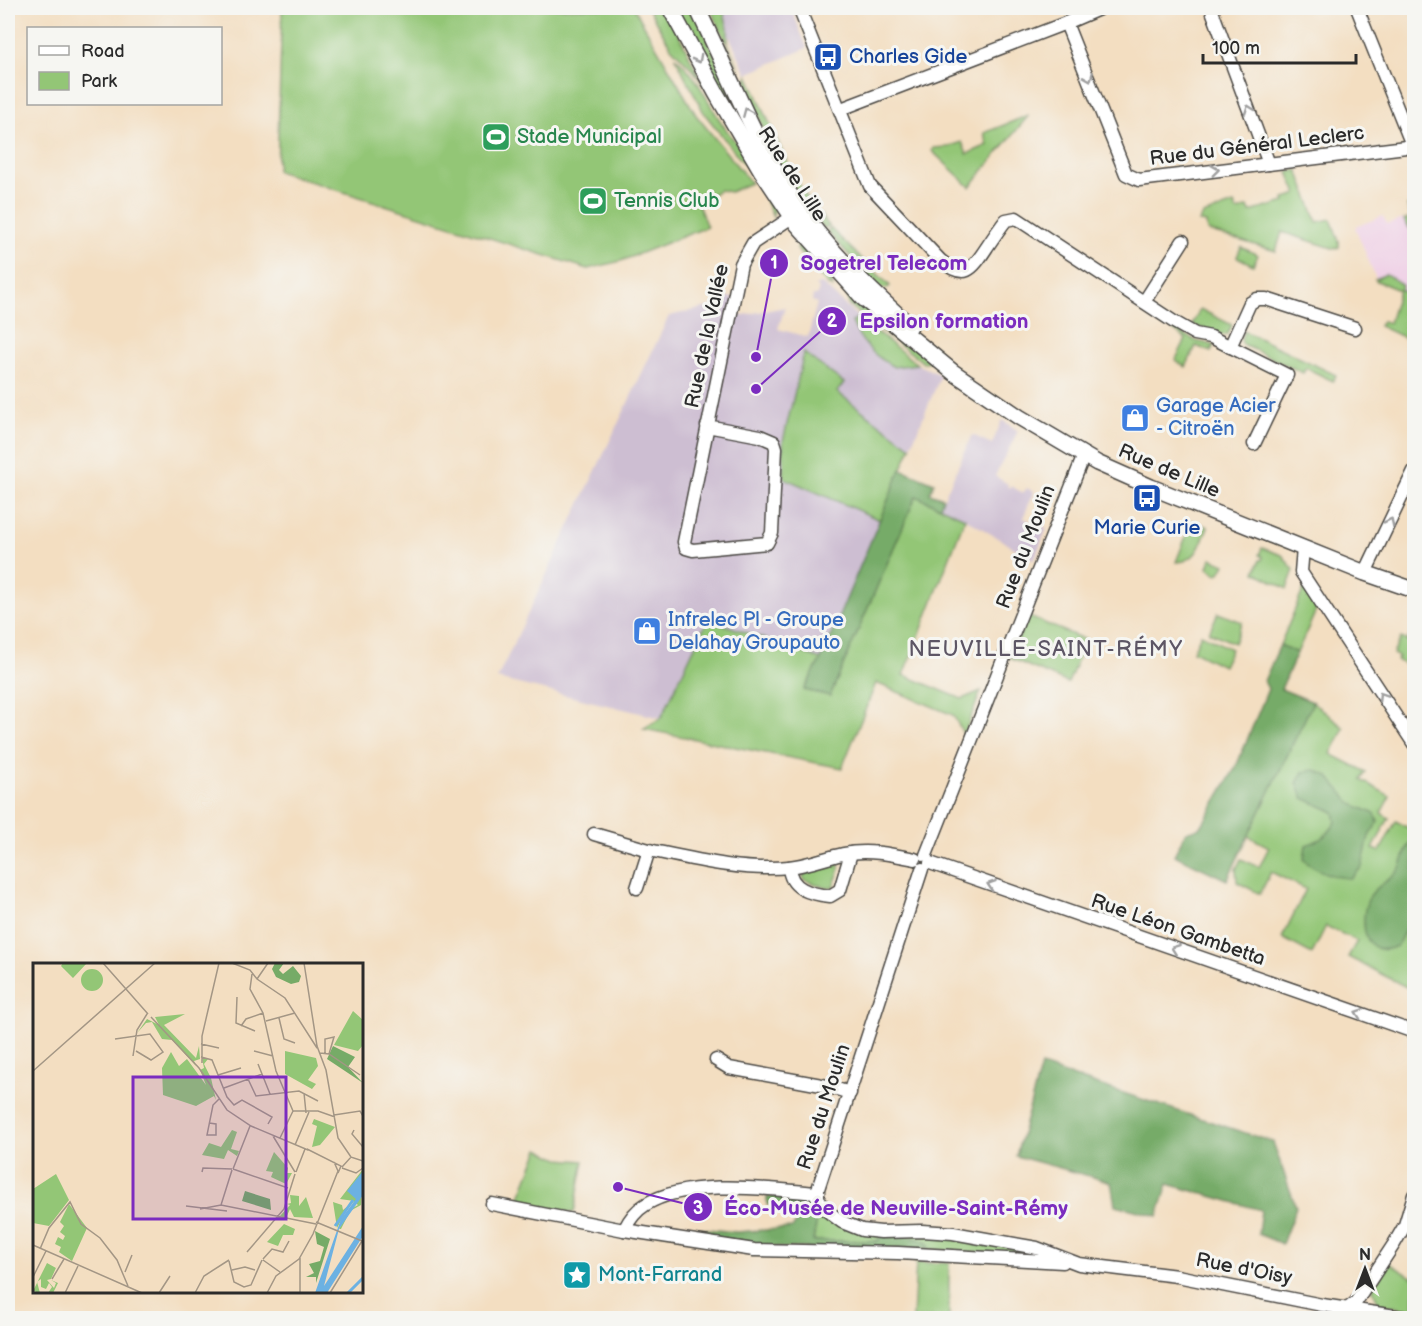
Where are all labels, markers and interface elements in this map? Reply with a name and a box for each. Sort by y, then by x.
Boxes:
legend [27,27,222,105]
scale bar [1203,27,1356,65]
text: 100 m [1212,38,1260,59]
text: Road [81,41,125,62]
bus stop icon: Charles Gide [812,41,844,73]
place label: Charles Gide [849,45,967,69]
one-way arrow [691,53,702,64]
text: Park [81,71,117,92]
one-way arrow [1081,71,1094,82]
one-way arrow [1244,104,1256,115]
one-way arrow [742,108,754,119]
sports icon: Stade Municipal [480,121,512,153]
street label: Rue du Général Leclerc [1148,121,1366,171]
street label: Rue de Lille [752,122,832,226]
place label: Stade Municipal [517,125,662,149]
one-way arrow [1211,164,1220,177]
sports icon: Tennis Club [577,185,609,217]
place label: Tennis Club [614,189,719,213]
callout: Sogetrel Telecom [759,244,980,283]
text: Sogetrel Telecom [800,251,968,276]
text: 1 [770,253,778,274]
street label: Rue de la Vallée [680,262,734,410]
callout: Epsilon formation [817,301,1040,340]
text: Epsilon formation [859,309,1029,334]
text: 2 [827,311,838,332]
place label: Garage Acier - Citroën [1156,394,1276,441]
shop icon: Garage Acier - Citroën [1119,402,1151,434]
street label: Rue de Lille [1115,439,1224,503]
street label: Rue du Moulin [991,482,1061,612]
bus stop icon: Marie Curie [1131,482,1163,514]
place label: Marie Curie [1094,516,1201,540]
one-way arrow [1382,517,1394,528]
place label: Infrelec Pl - Groupe Delahay Groupauto [668,608,844,655]
shop icon: Infrelec Pl - Groupe Delahay Groupauto [631,615,663,647]
district label: NEUVILLE-SAINT-RÉMY [908,635,1184,663]
one-way arrow [1379,691,1390,702]
one-way arrow [986,879,997,892]
street label: Rue Léon Gambetta [1088,889,1268,971]
one-way arrow [1170,943,1181,956]
inset map [33,963,363,1293]
one-way arrow [1354,1008,1365,1021]
street label: Rue du Moulin [792,1041,856,1173]
callout: Éco-Musée de Neuville-Saint-Rémy [683,1188,1080,1227]
text: Éco-Musée de Neuville-Saint-Rémy [724,1195,1068,1221]
text: 3 [693,1198,703,1219]
north arrow [1335,1239,1395,1299]
text: N [1359,1246,1371,1265]
street label: Rue d'Oisy [1194,1248,1294,1290]
place icon: Mont-Farrand [561,1259,593,1291]
place label: Mont-Farrand [598,1263,722,1287]

